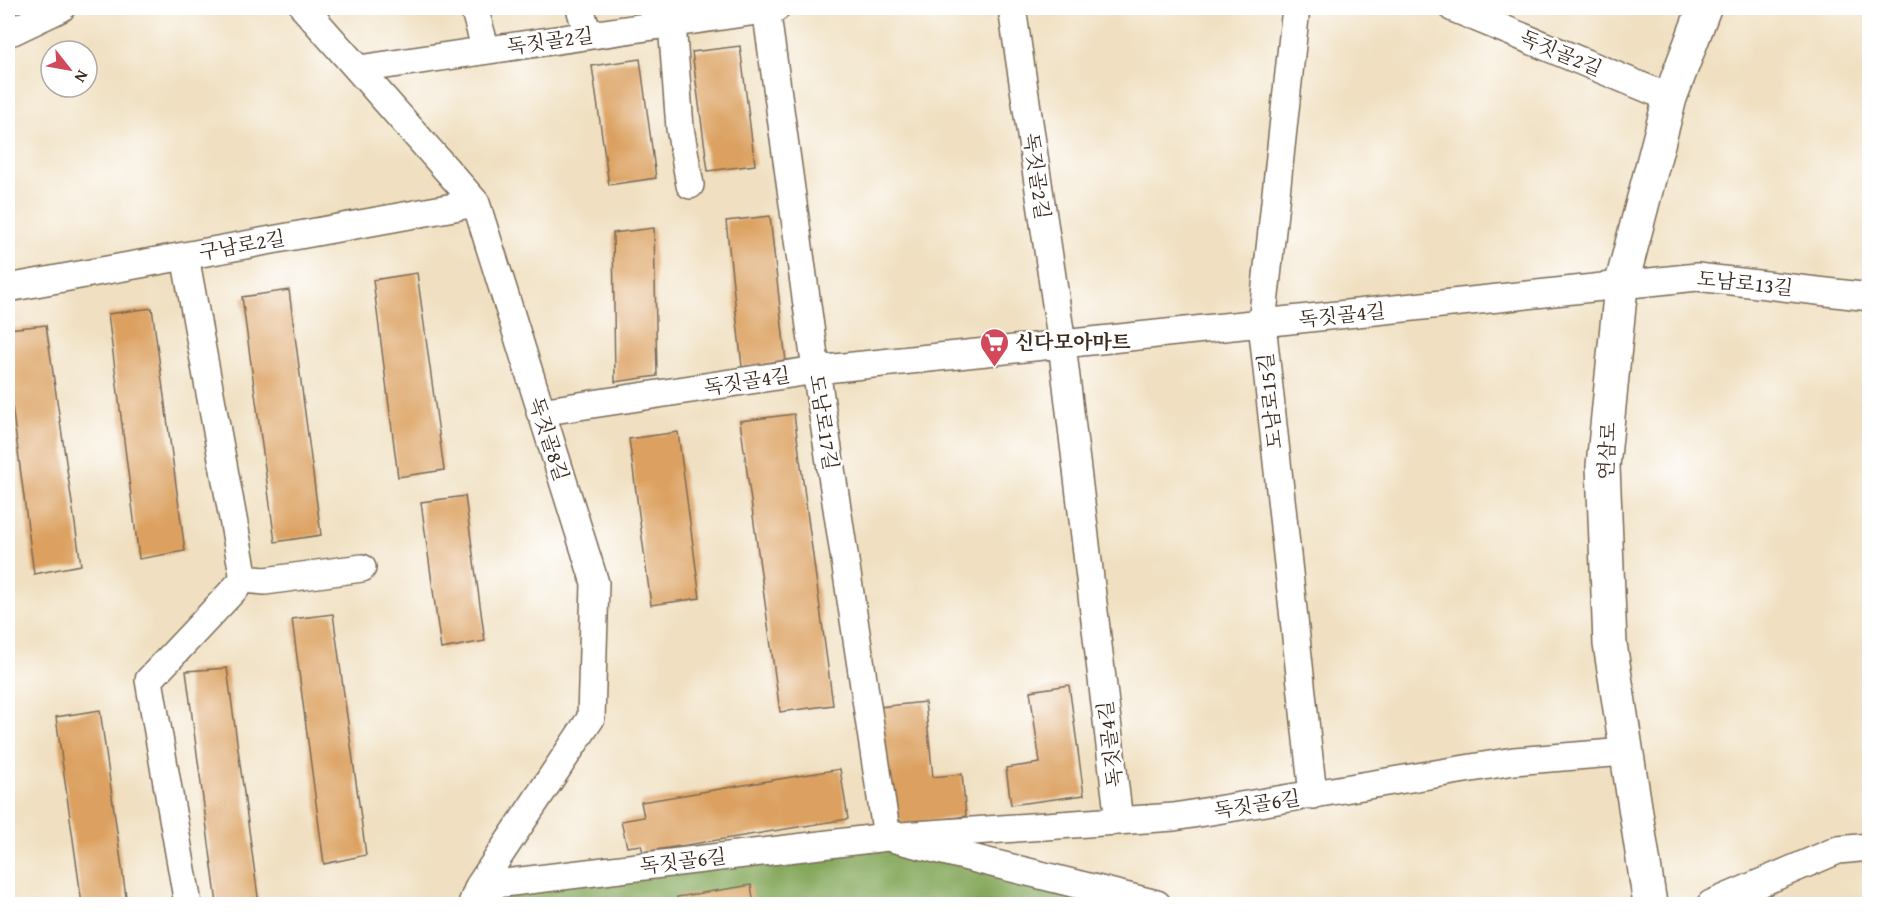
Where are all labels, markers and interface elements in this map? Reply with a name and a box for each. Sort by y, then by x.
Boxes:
street label: 독짓골2길 [505,20,595,61]
street label: 독짓골2길 [1516,22,1607,83]
north arrow [39,39,99,99]
text: N [69,66,95,88]
street label: 독짓골2길 [1017,131,1058,221]
street label: 구남로2길 [197,223,287,266]
street label: 도남로13길 [1696,263,1795,302]
street label: 독짓골4길 [1297,296,1387,333]
supermarket icon: 신다모아마트 [978,326,1010,368]
place label: 신다모아마트 [1015,327,1131,356]
street label: 도남로15길 [1250,352,1289,451]
street label: 독짓골4길 [702,359,792,402]
street label: 도남로17길 [803,372,846,472]
street label: 독짓골8길 [522,393,577,485]
street label: 연삼로 [1591,421,1622,481]
street label: 독짓골4길 [1090,699,1129,789]
street label: 독짓골6길 [1212,782,1302,825]
street label: 독짓골6길 [638,841,728,880]

